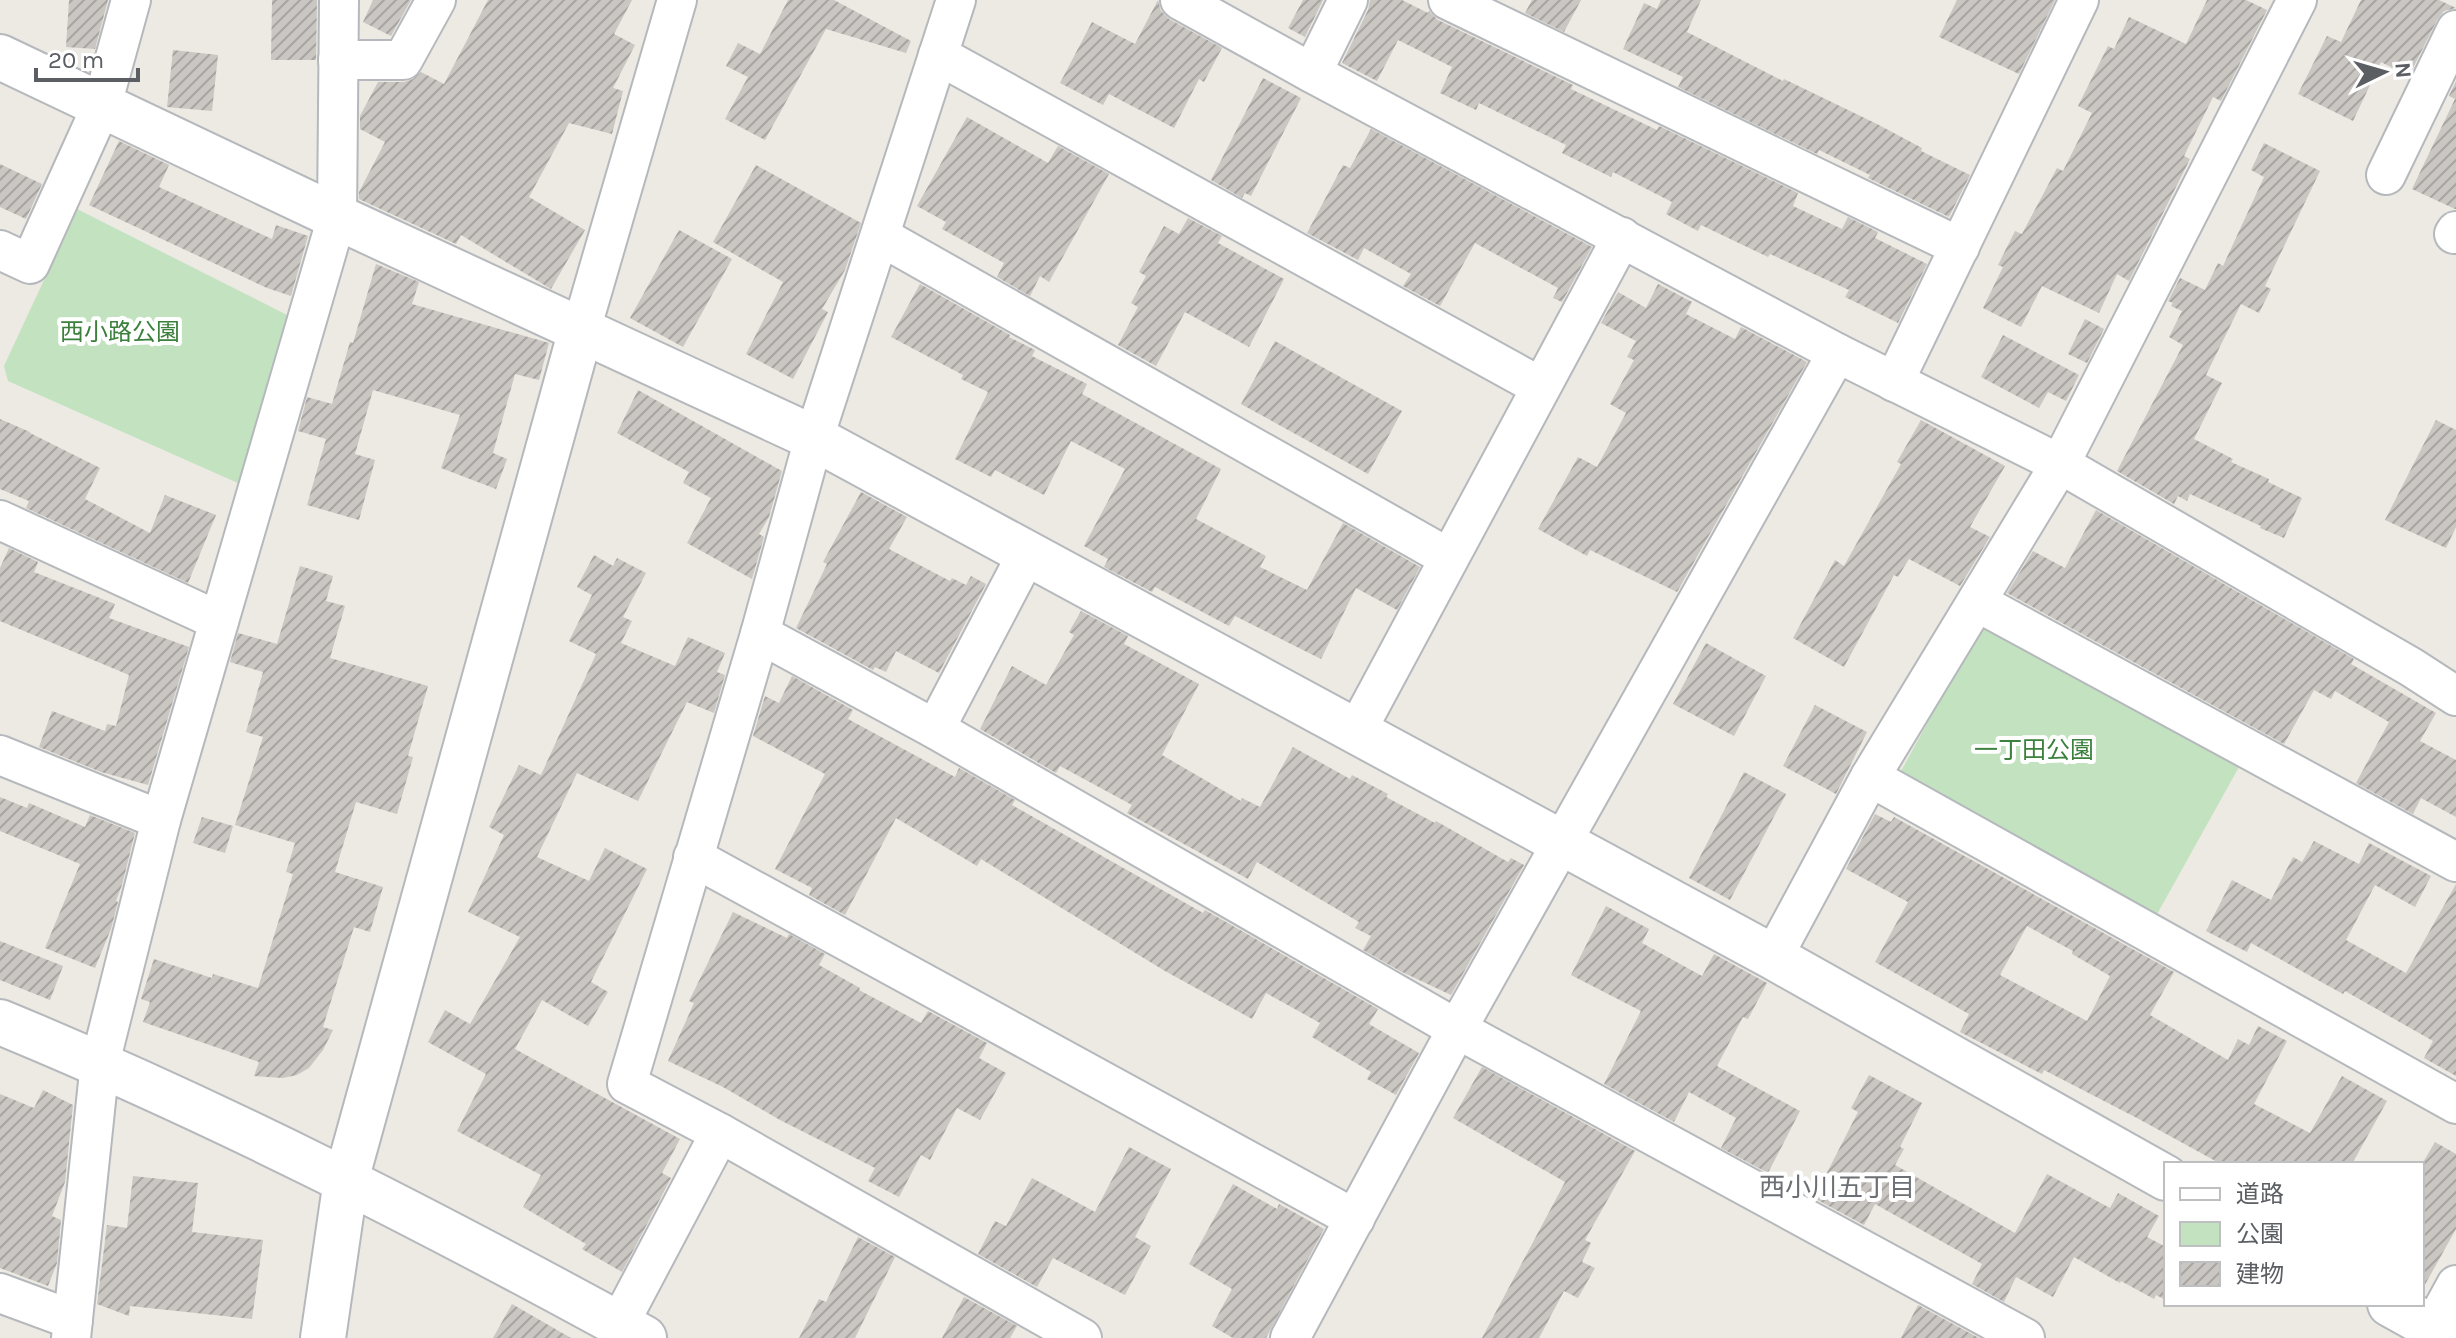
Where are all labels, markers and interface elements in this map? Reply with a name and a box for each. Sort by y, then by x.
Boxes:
scale bar [36,32,138,82]
north arrow [2344,32,2424,112]
text: 20 m [48,46,104,74]
text: N [2389,61,2417,79]
park label: 西小路公園 [60,318,180,346]
park label: 一丁田公園 [1974,736,2094,764]
legend [2164,1162,2424,1306]
district label: 西小川五丁目 [1759,1172,1915,1203]
text: 道路 [2236,1180,2284,1208]
text: 公園 [2236,1220,2284,1248]
text: 建物 [2236,1260,2284,1288]

